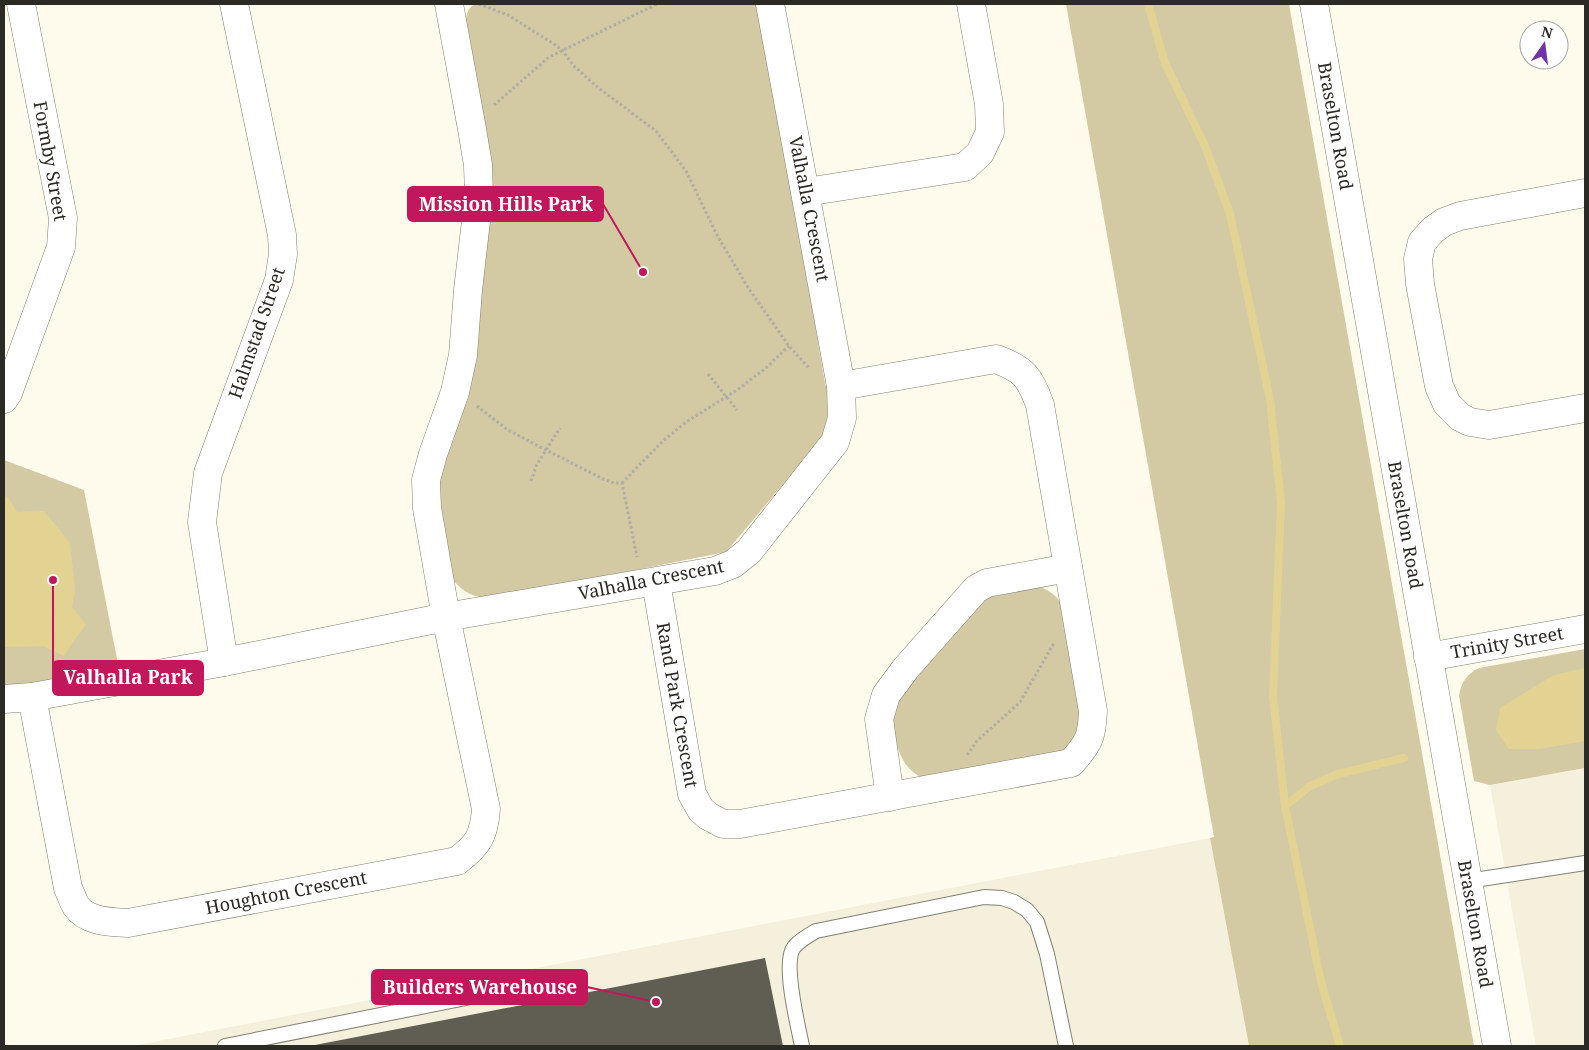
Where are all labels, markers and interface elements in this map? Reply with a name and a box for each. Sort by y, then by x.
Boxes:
north arrow [1519,20,1569,70]
text: N [1540,21,1555,42]
street label: Braselton Road [1313,60,1359,192]
street label: Formby Street [29,99,73,223]
street label: Valhalla Crescent [784,134,836,284]
callout: Mission Hills Park [408,187,603,221]
text: Mission Hills Park [419,191,594,217]
street label: Halmstad Street [222,264,290,402]
street label: Braselton Road [1383,459,1429,591]
street label: Valhalla Crescent [576,553,726,605]
street label: Rand Park Crescent [652,620,704,789]
street label: Trinity Street [1449,620,1565,664]
callout: Valhalla Park [53,661,203,695]
text: Valhalla Park [63,664,194,690]
street label: Braselton Road [1453,858,1499,990]
street label: Houghton Crescent [203,865,369,919]
callout: Builders Warehouse [372,970,587,1004]
text: Builders Warehouse [383,974,577,1000]

